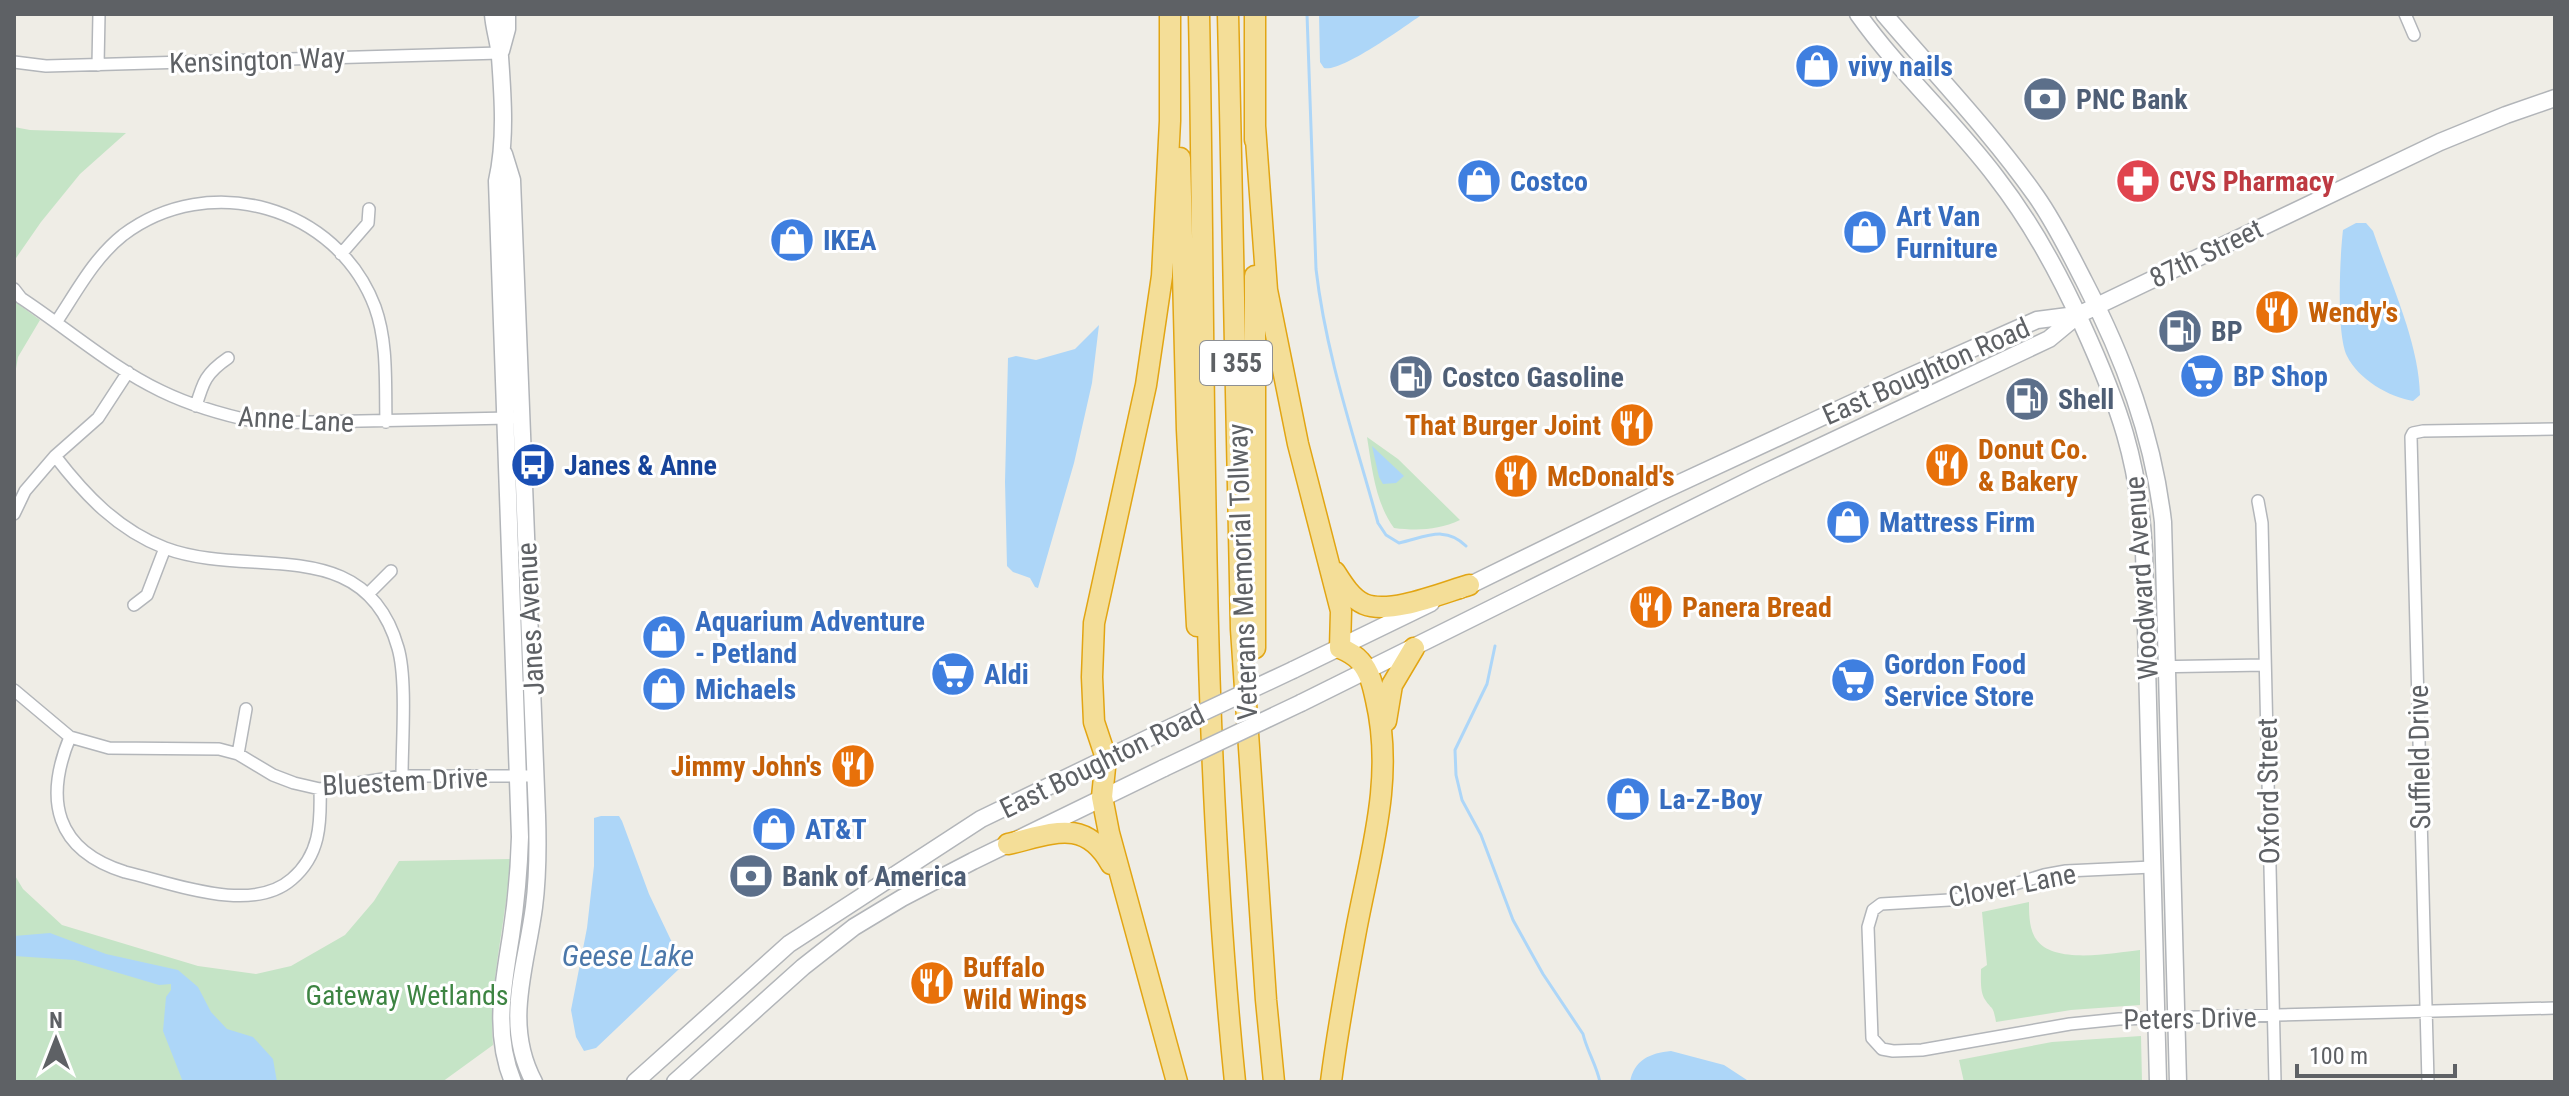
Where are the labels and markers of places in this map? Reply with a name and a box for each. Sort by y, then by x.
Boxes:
shop icon: vivy nails [1793,42,1841,90]
place label: vivy nails [1848,50,1953,83]
bank icon: PNC Bank [2021,75,2069,123]
place label: PNC Bank [2076,83,2188,116]
shop icon: Costco [1455,157,1503,205]
pharmacy icon: CVS Pharmacy [2114,157,2162,205]
place label: Costco [1510,165,1588,198]
place label: CVS Pharmacy [2169,165,2335,198]
place label: Art Van Furniture [1896,200,1998,265]
shop icon: Art Van Furniture [1841,208,1889,256]
shop icon: IKEA [768,216,816,264]
place label: IKEA [823,224,877,257]
restaurant icon: Wendy's [2253,288,2301,336]
place label: Wendy's [2308,296,2398,329]
fuel station icon: BP [2156,307,2204,355]
place label: BP [2211,315,2243,348]
supermarket icon: BP Shop [2178,352,2226,400]
fuel station icon: Costco Gasoline [1387,353,1435,401]
place label: BP Shop [2233,360,2328,393]
place label: Costco Gasoline [1442,361,1624,394]
fuel station icon: Shell [2003,375,2051,423]
place label: Shell [2058,383,2114,416]
restaurant icon: That Burger Joint [1608,401,1656,449]
place label: That Burger Joint [1405,409,1601,442]
place label: Donut Co. & Bakery [1978,433,2088,498]
bus stop icon: Janes & Anne [509,441,557,489]
restaurant icon: Donut Co. & Bakery [1923,441,1971,489]
place label: Janes & Anne [564,449,717,482]
restaurant icon: McDonald's [1492,452,1540,500]
place label: McDonald's [1547,460,1675,493]
shop icon: Mattress Firm [1824,498,1872,546]
place label: Mattress Firm [1879,506,2035,539]
restaurant icon: Panera Bread [1627,583,1675,631]
place label: Panera Bread [1682,591,1832,624]
place label: Aquarium Adventure - Petland [695,605,925,670]
shop icon: Aquarium Adventure - Petland [640,613,688,661]
place label: Gordon Food Service Store [1884,648,2034,713]
supermarket icon: Aldi [929,650,977,698]
supermarket icon: Gordon Food Service Store [1829,656,1877,704]
place label: Aldi [984,658,1029,691]
shop icon: Michaels [640,665,688,713]
place label: Michaels [695,673,796,706]
restaurant icon: Jimmy John's [829,742,877,790]
place label: Jimmy John's [671,750,822,783]
shop icon: La-Z-Boy [1604,775,1652,823]
place label: La-Z-Boy [1659,783,1763,816]
shop icon: AT&T [750,805,798,853]
place label: AT&T [805,813,867,846]
bank icon: Bank of America [727,852,775,900]
place label: Bank of America [782,860,967,893]
place label: Buffalo Wild Wings [963,951,1087,1016]
restaurant icon: Buffalo Wild Wings [908,959,956,1007]

